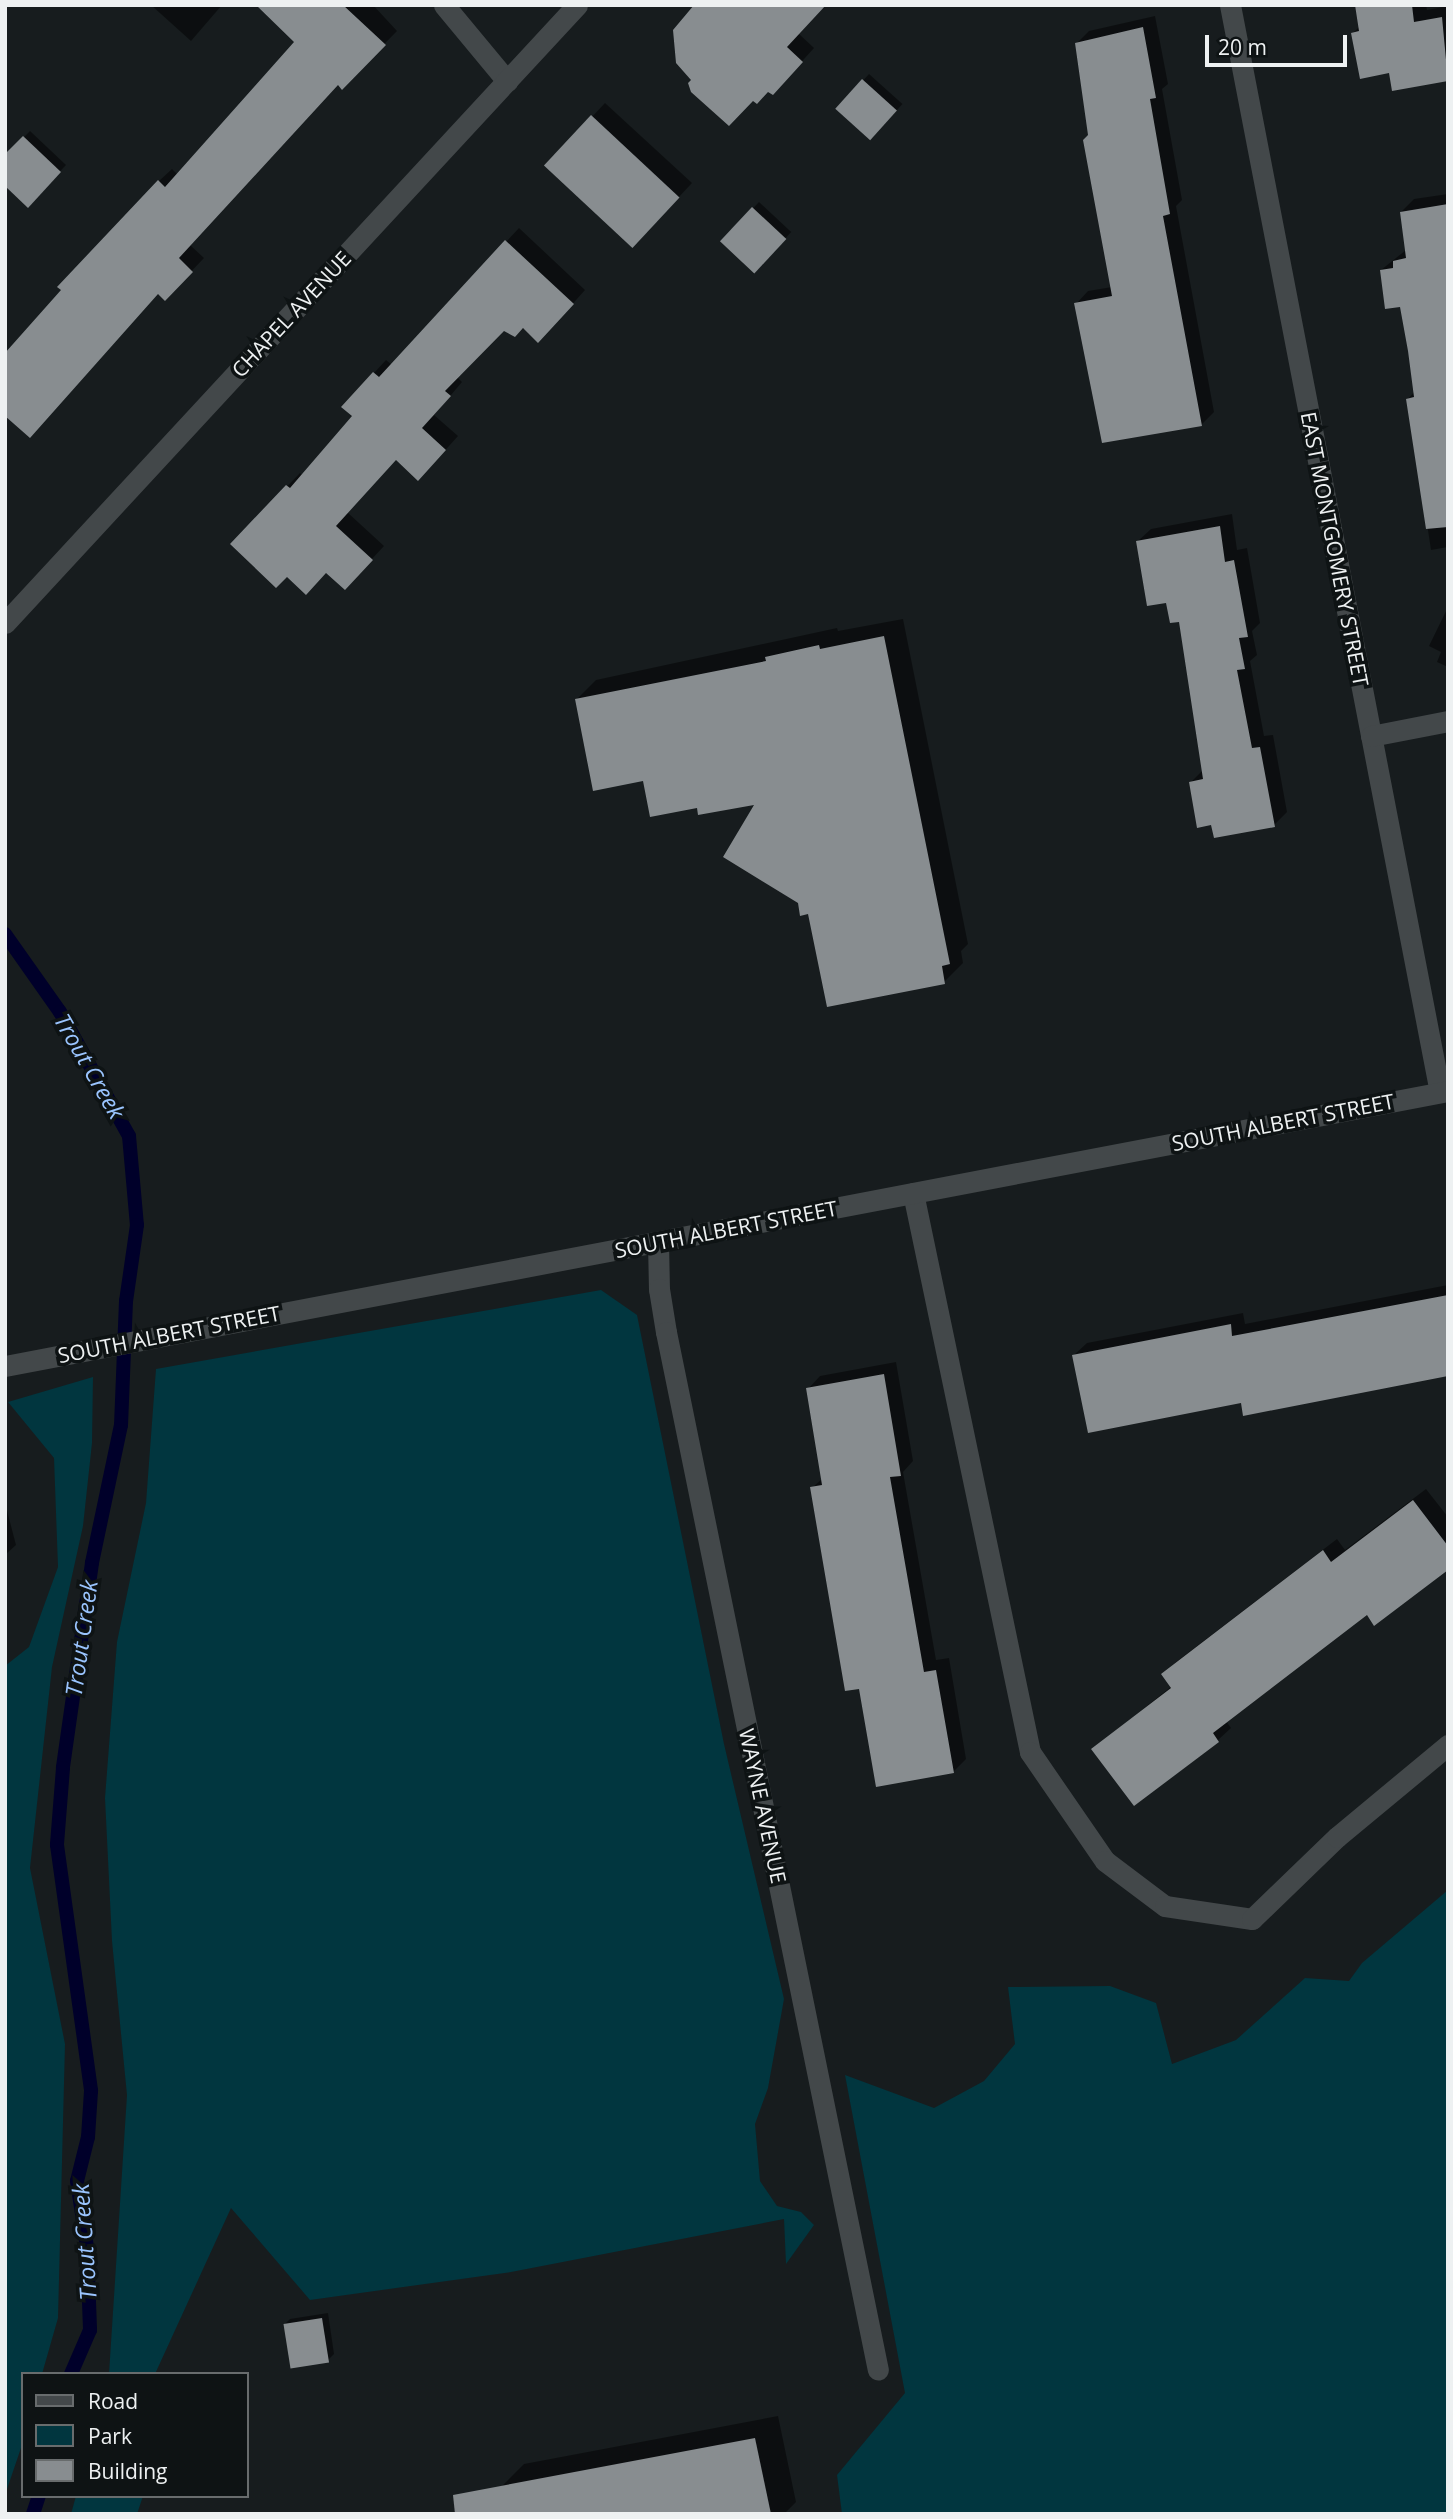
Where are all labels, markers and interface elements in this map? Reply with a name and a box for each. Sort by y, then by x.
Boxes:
scale bar [1208,21,1350,65]
text: 20 m [1218,33,1267,61]
street label: CHAPEL AVENUE [226,246,356,382]
street label: EAST MONTGOMERY STREET [1296,409,1374,689]
water label: Trout Creek [49,1008,131,1124]
street label: SOUTH ALBERT STREET [1170,1088,1396,1156]
street label: SOUTH ALBERT STREET [613,1195,839,1263]
street label: SOUTH ALBERT STREET [56,1300,282,1368]
water label: Trout Creek [59,1578,103,1698]
street label: WAYNE AVENUE [734,1726,792,1886]
water label: Trout Creek [66,2183,102,2301]
legend [21,2372,248,2498]
text: Road [88,2387,138,2415]
text: Park [88,2422,132,2450]
text: Building [88,2457,167,2485]

